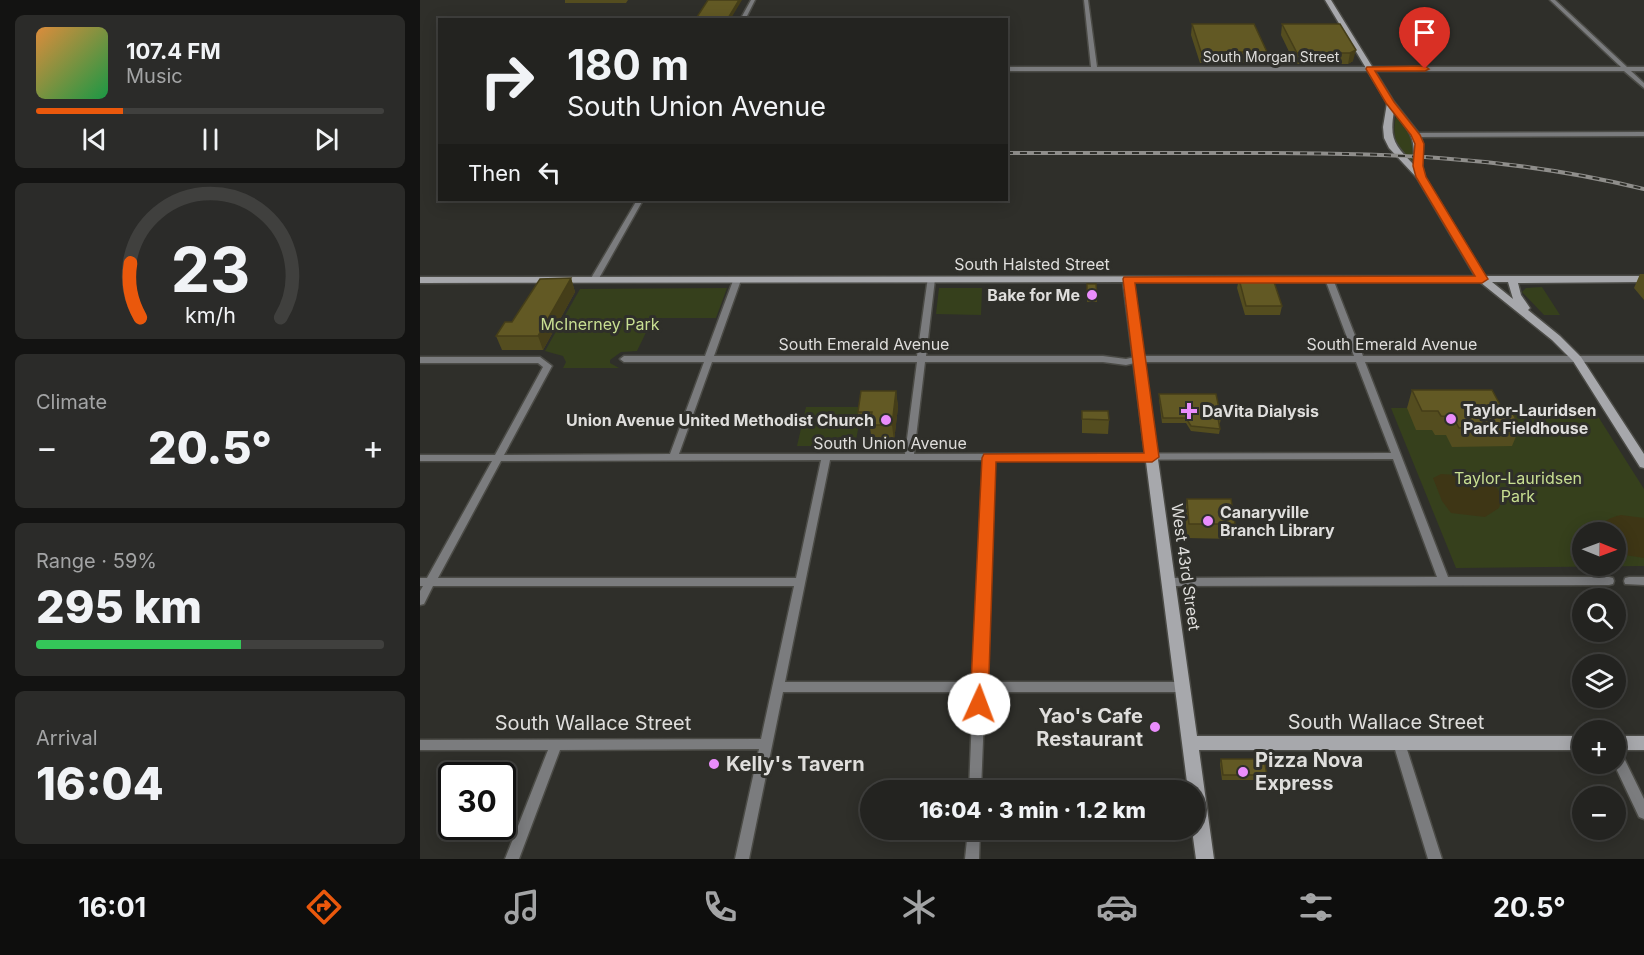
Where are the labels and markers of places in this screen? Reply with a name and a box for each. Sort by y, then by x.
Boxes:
pin [1399,7,1450,69]
place label: Bake for Me [987,285,1080,305]
marker: Bake for Me [1085,288,1099,302]
place label: Taylor-Lauridsen Park Fieldhouse [1463,400,1597,438]
place label: DaVita Dialysis [1202,401,1319,421]
marker: DaVita Dialysis [1180,402,1198,420]
place label: Union Avenue United Methodist Church [566,410,874,430]
marker: Taylor-Lauridsen Park Fieldhouse [1444,412,1458,426]
marker: Union Avenue United Methodist Church [879,413,893,427]
place label: Canaryville Branch Library [1220,502,1335,540]
marker: Canaryville Branch Library [1201,514,1215,528]
place label: Yao's Cafe Restaurant [1036,704,1143,751]
marker: Yao's Cafe Restaurant [1148,720,1162,734]
place label: Pizza Nova Express [1255,748,1363,795]
place label: Kelly's Tavern [726,752,865,776]
marker: Kelly's Tavern [707,757,721,771]
marker: Pizza Nova Express [1236,765,1250,779]

